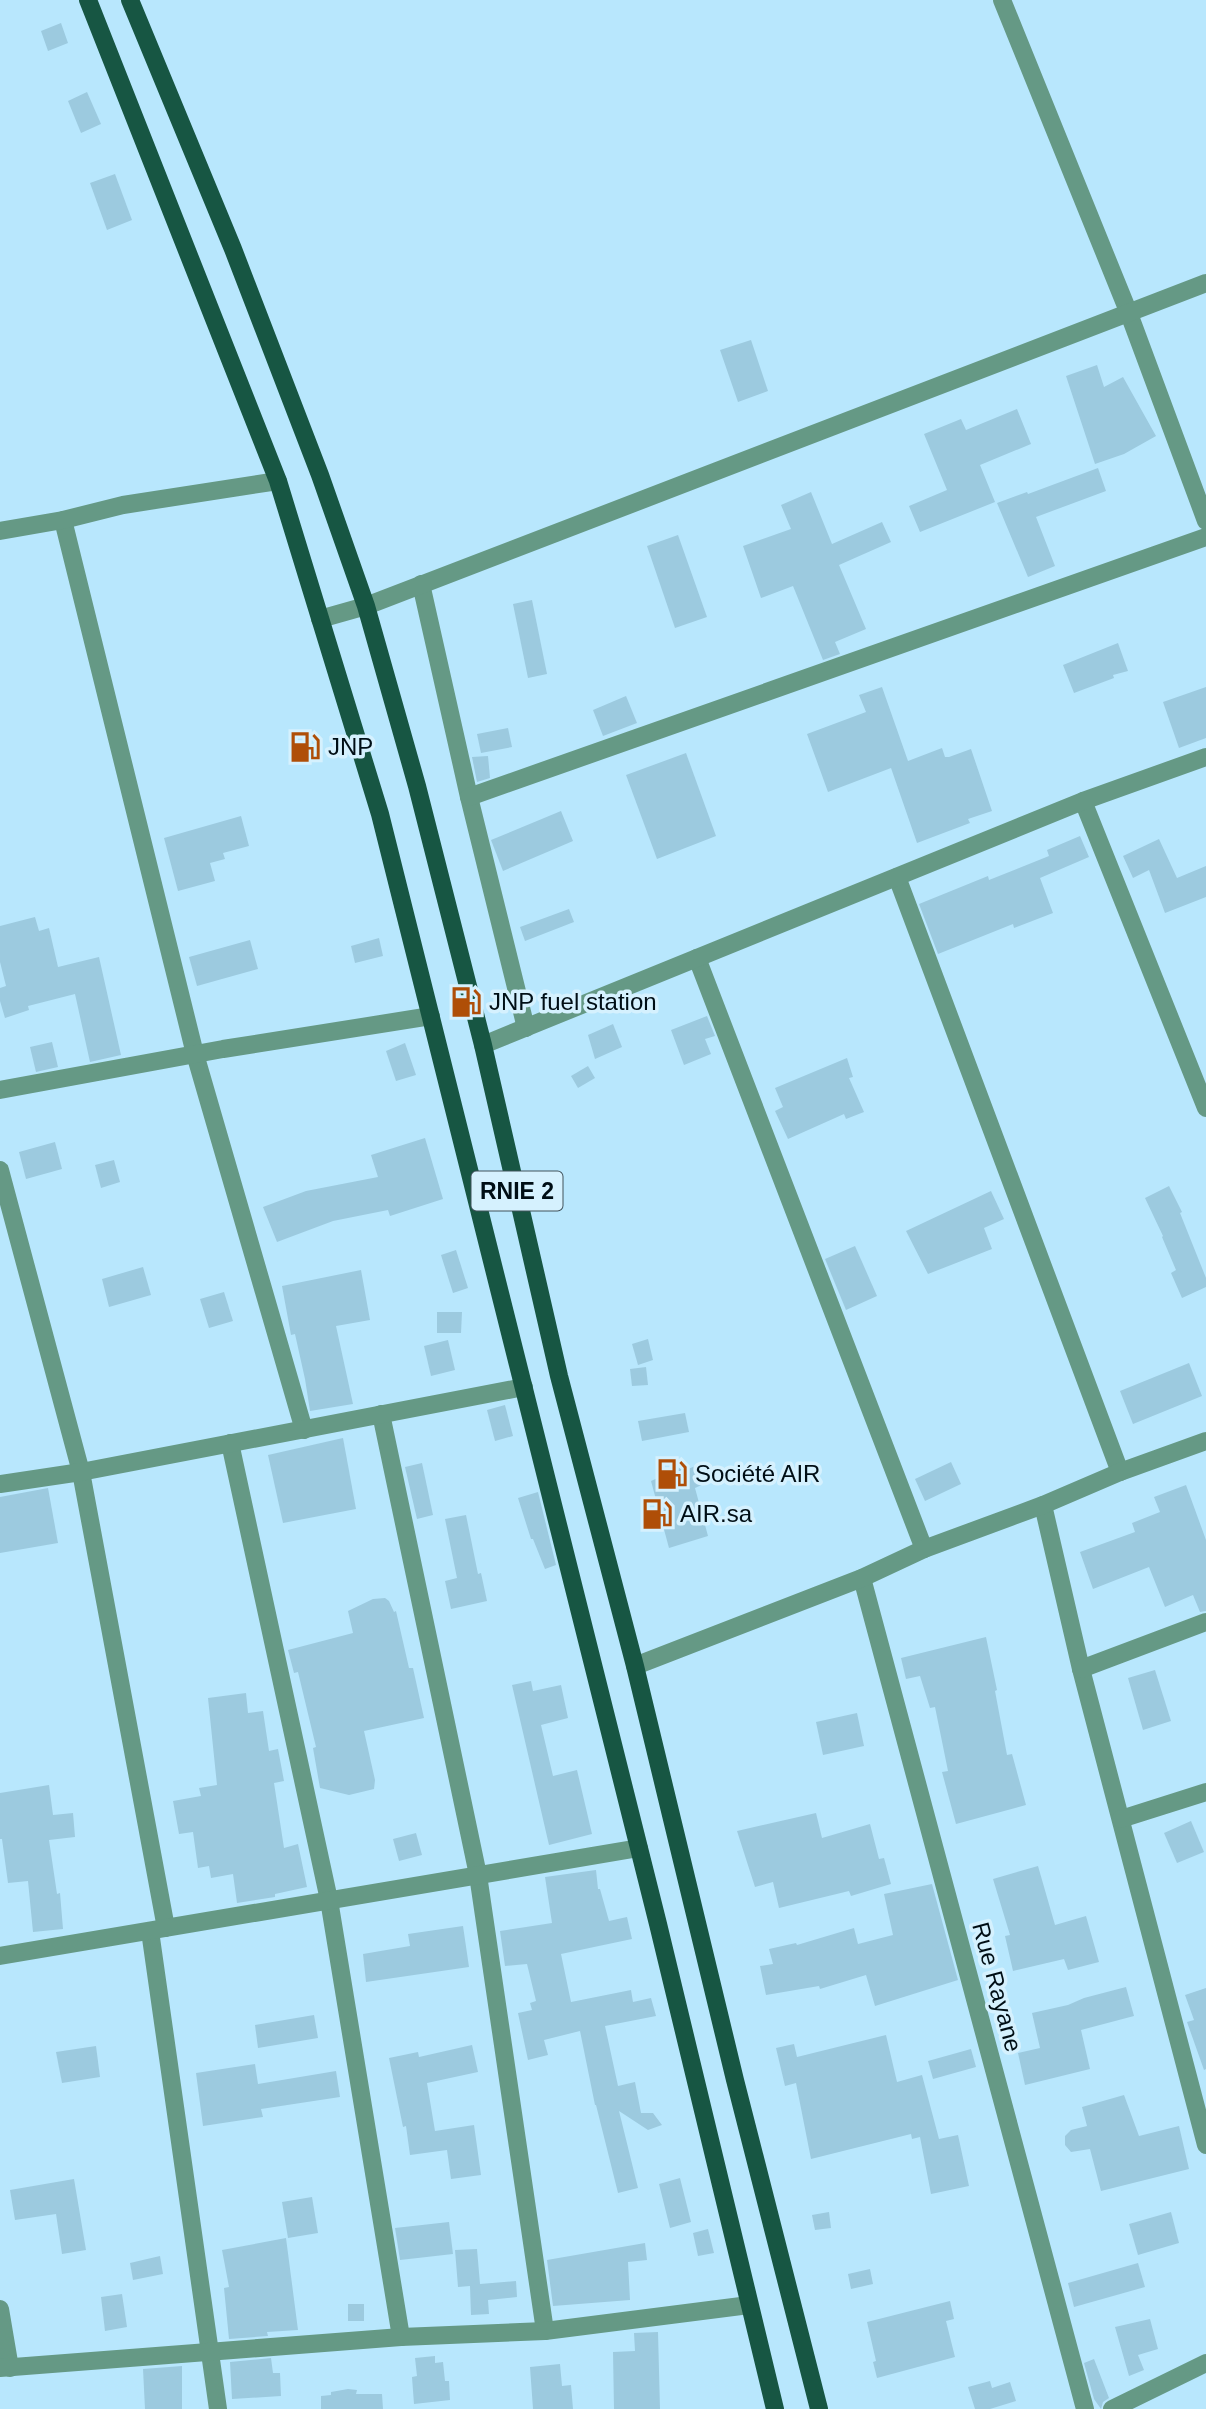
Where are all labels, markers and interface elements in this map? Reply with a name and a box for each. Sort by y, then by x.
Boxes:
fuel station icon: JNP [288,730,322,764]
place label: JNP [328,733,373,760]
fuel station icon: JNP fuel station [449,985,483,1019]
place label: JNP fuel station [489,988,657,1015]
road number: RNIE 2 [472,1172,562,1210]
fuel station icon: Société AIR [655,1457,689,1491]
place label: Société AIR [695,1460,820,1487]
fuel station icon: AIR.sa [640,1497,674,1531]
place label: AIR.sa [680,1500,753,1527]
street label: Rue Rayane [967,1919,1028,2055]

